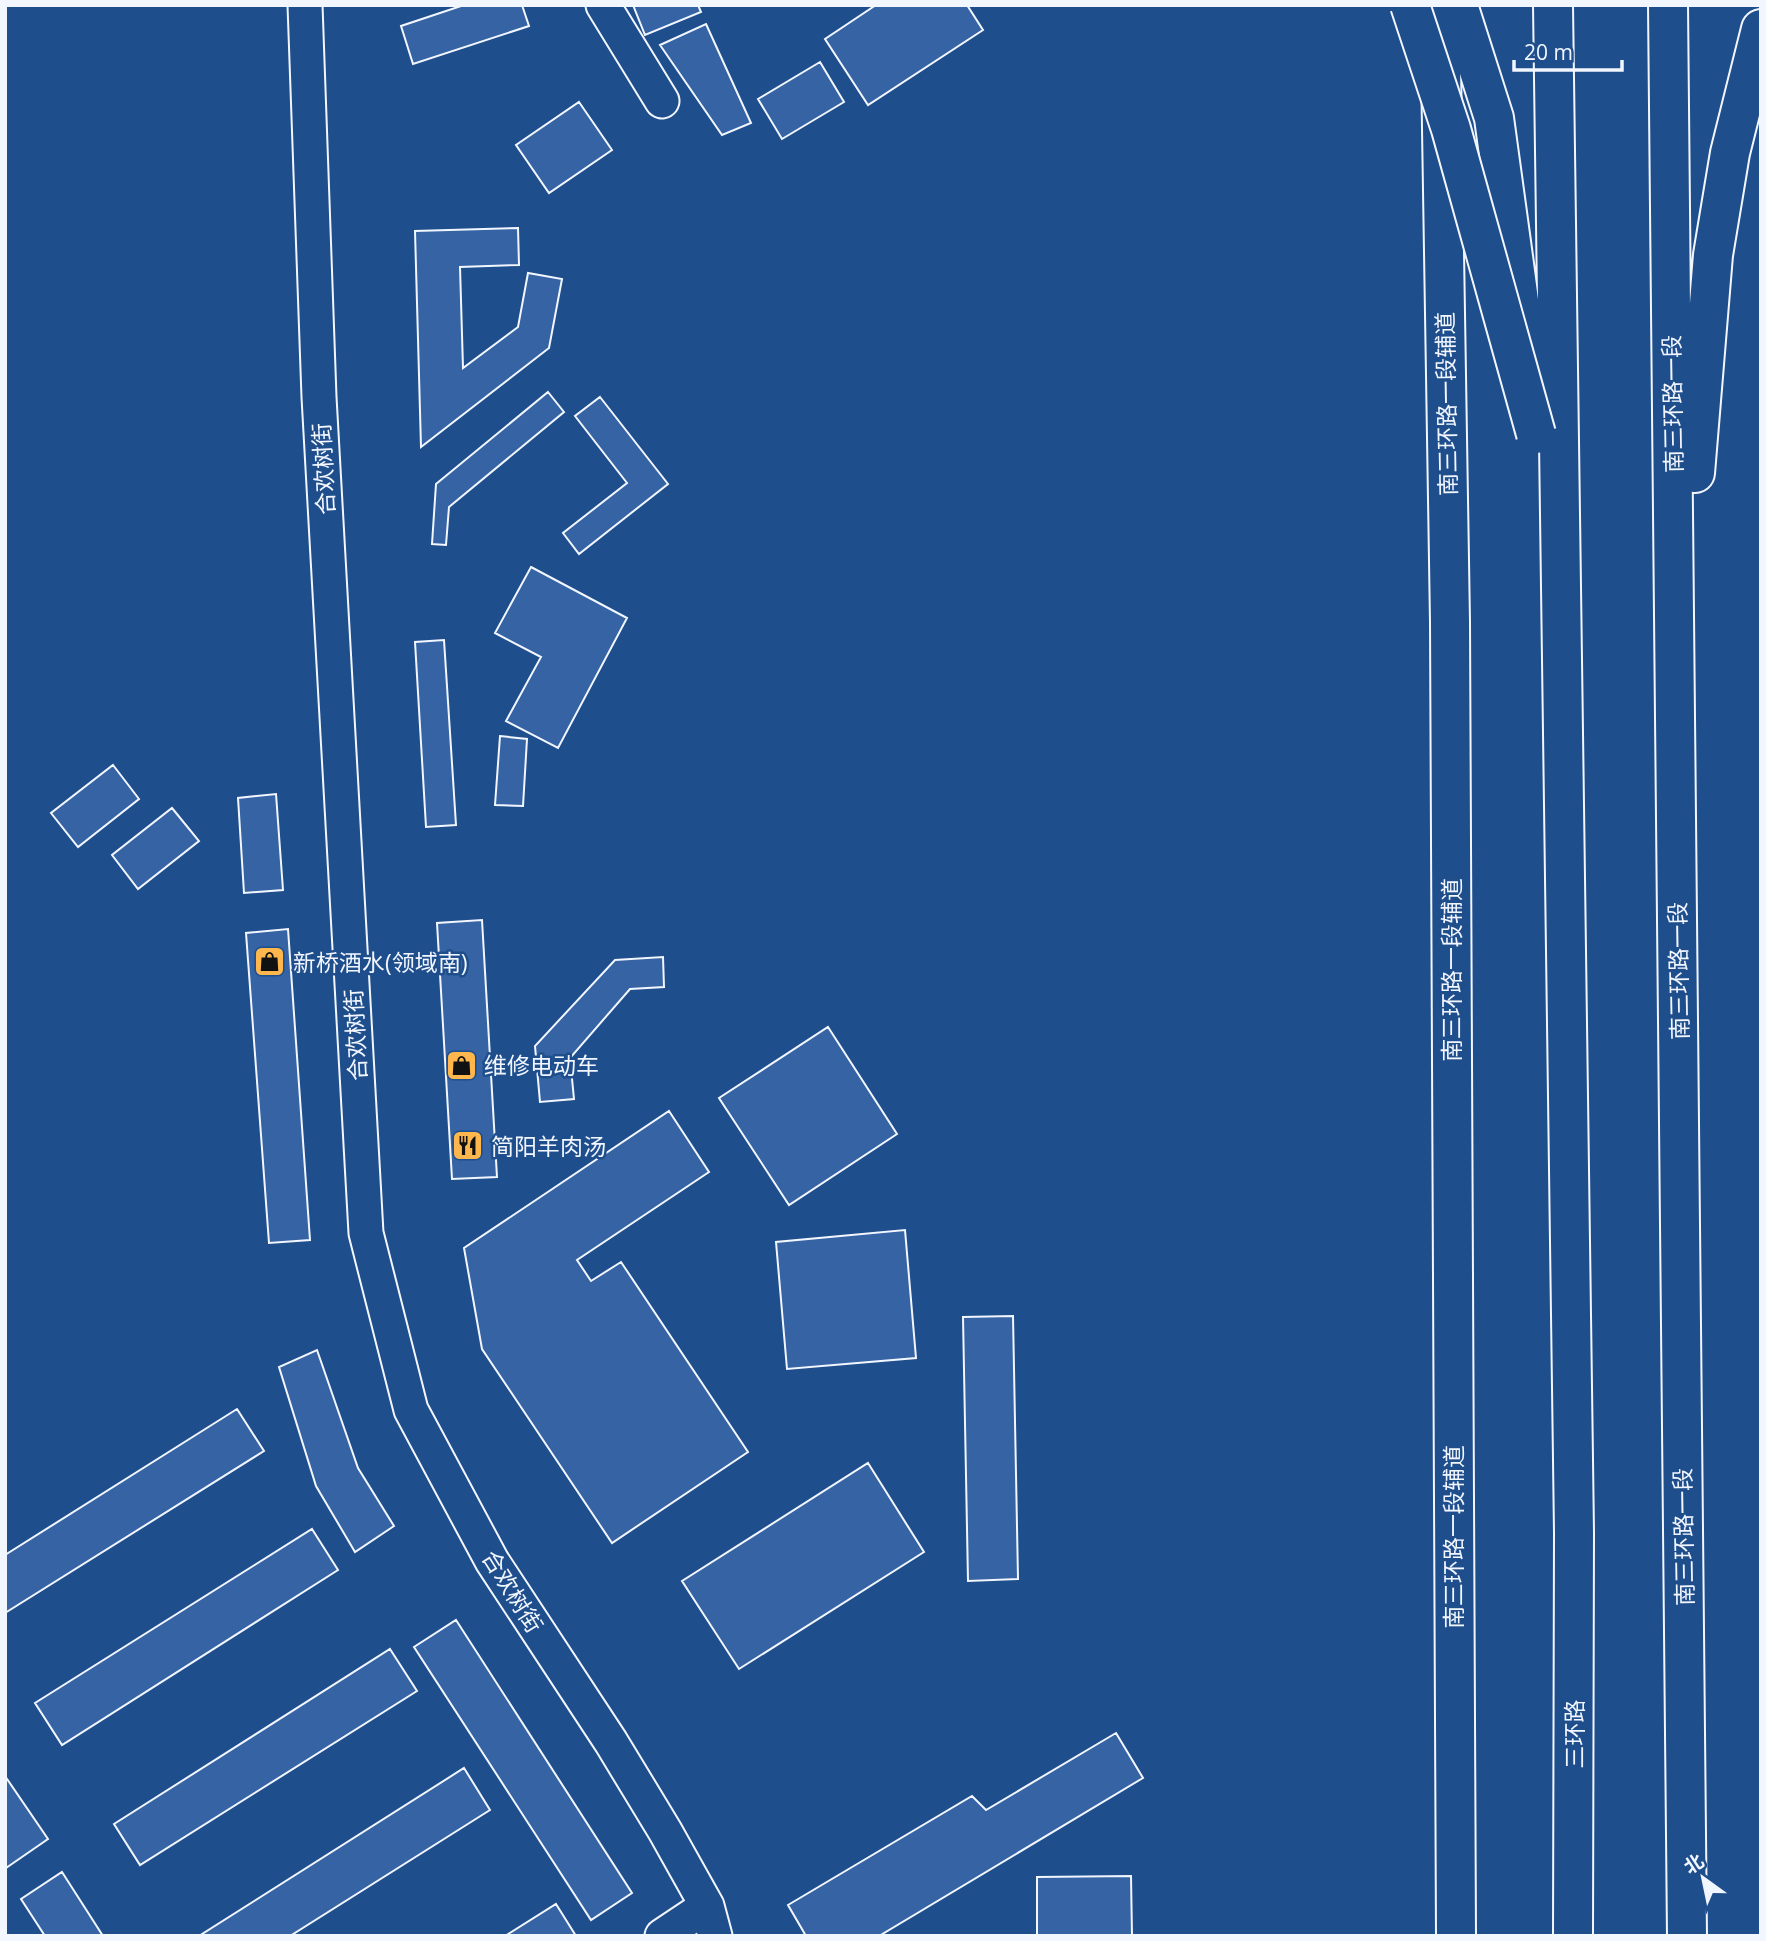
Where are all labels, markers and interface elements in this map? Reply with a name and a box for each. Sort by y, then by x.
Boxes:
scale bar [1514,28,1622,72]
text: 20 m [1524,38,1573,66]
street label: 南三环路一段辅道 [1428,312,1464,496]
street label: 南三环路一段 [1655,335,1689,473]
street label: 合欢树街 [305,422,341,516]
street label: 南三环路一段辅道 [1435,878,1467,1062]
street label: 南三环路一段 [1661,902,1695,1040]
shop icon: 新桥酒水(领域南) [253,945,287,979]
place label: 新桥酒水(领域南) [293,946,468,978]
street label: 合欢树街 [337,988,373,1082]
shop icon: 维修电动车 [444,1048,478,1082]
place label: 维修电动车 [484,1049,599,1081]
restaurant icon: 简阳羊肉汤 [451,1129,485,1163]
place label: 简阳羊肉汤 [491,1130,606,1162]
street label: 南三环路一段辅道 [1437,1445,1469,1629]
street label: 南三环路一段 [1666,1468,1700,1606]
street label: 合欢树街 [475,1544,551,1638]
street label: 三环路 [1558,1700,1590,1769]
north arrow [1668,1843,1738,1913]
text: 北 [1679,1848,1709,1880]

